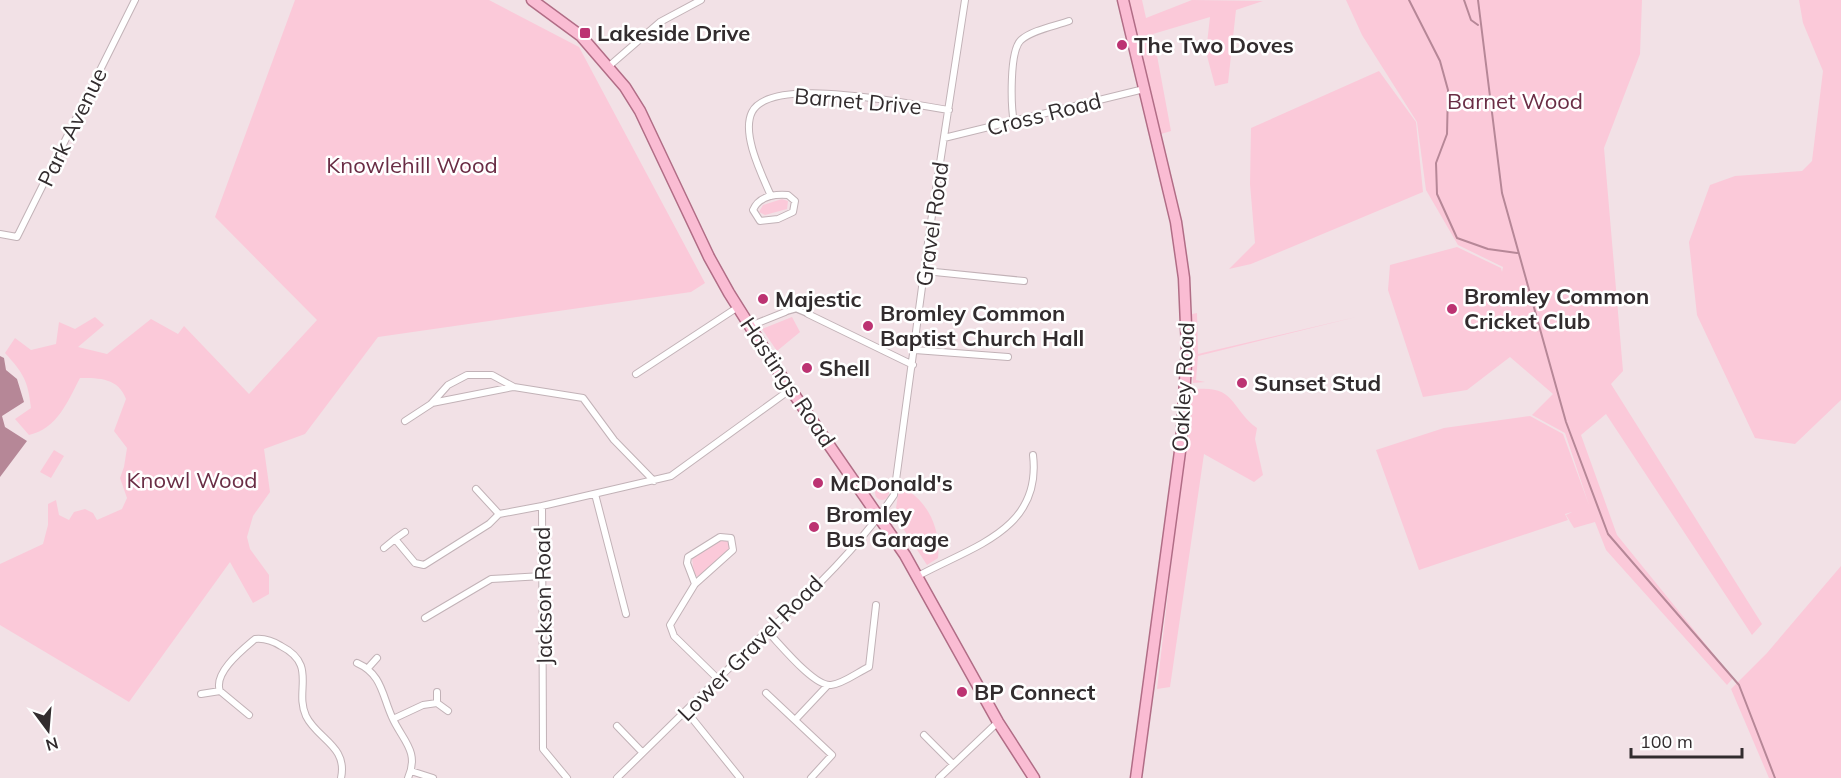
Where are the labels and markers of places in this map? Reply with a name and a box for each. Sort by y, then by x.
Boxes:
place label: Lakeside Drive [597,19,750,47]
marker: Lakeside Drive [578,26,592,40]
place label: The Two Doves [1134,31,1294,59]
marker: The Two Doves [1115,38,1129,52]
place label: Bromley Common Cricket Club [1464,282,1649,335]
place label: Majestic [775,285,862,313]
marker: Majestic [756,292,770,306]
place label: Bromley Common Baptist Church Hall [880,299,1084,352]
marker: Bromley Common Cricket Club [1445,302,1459,316]
marker: Bromley Common Baptist Church Hall [861,319,875,333]
place label: Shell [819,354,870,382]
marker: Shell [800,361,814,375]
place label: Sunset Stud [1254,369,1381,397]
marker: Sunset Stud [1235,376,1249,390]
place label: McDonald's [830,469,953,497]
marker: McDonald's [811,476,825,490]
place label: Bromley Bus Garage [826,500,949,553]
marker: Bromley Bus Garage [807,520,821,534]
place label: BP Connect [974,678,1095,706]
marker: BP Connect [955,685,969,699]

